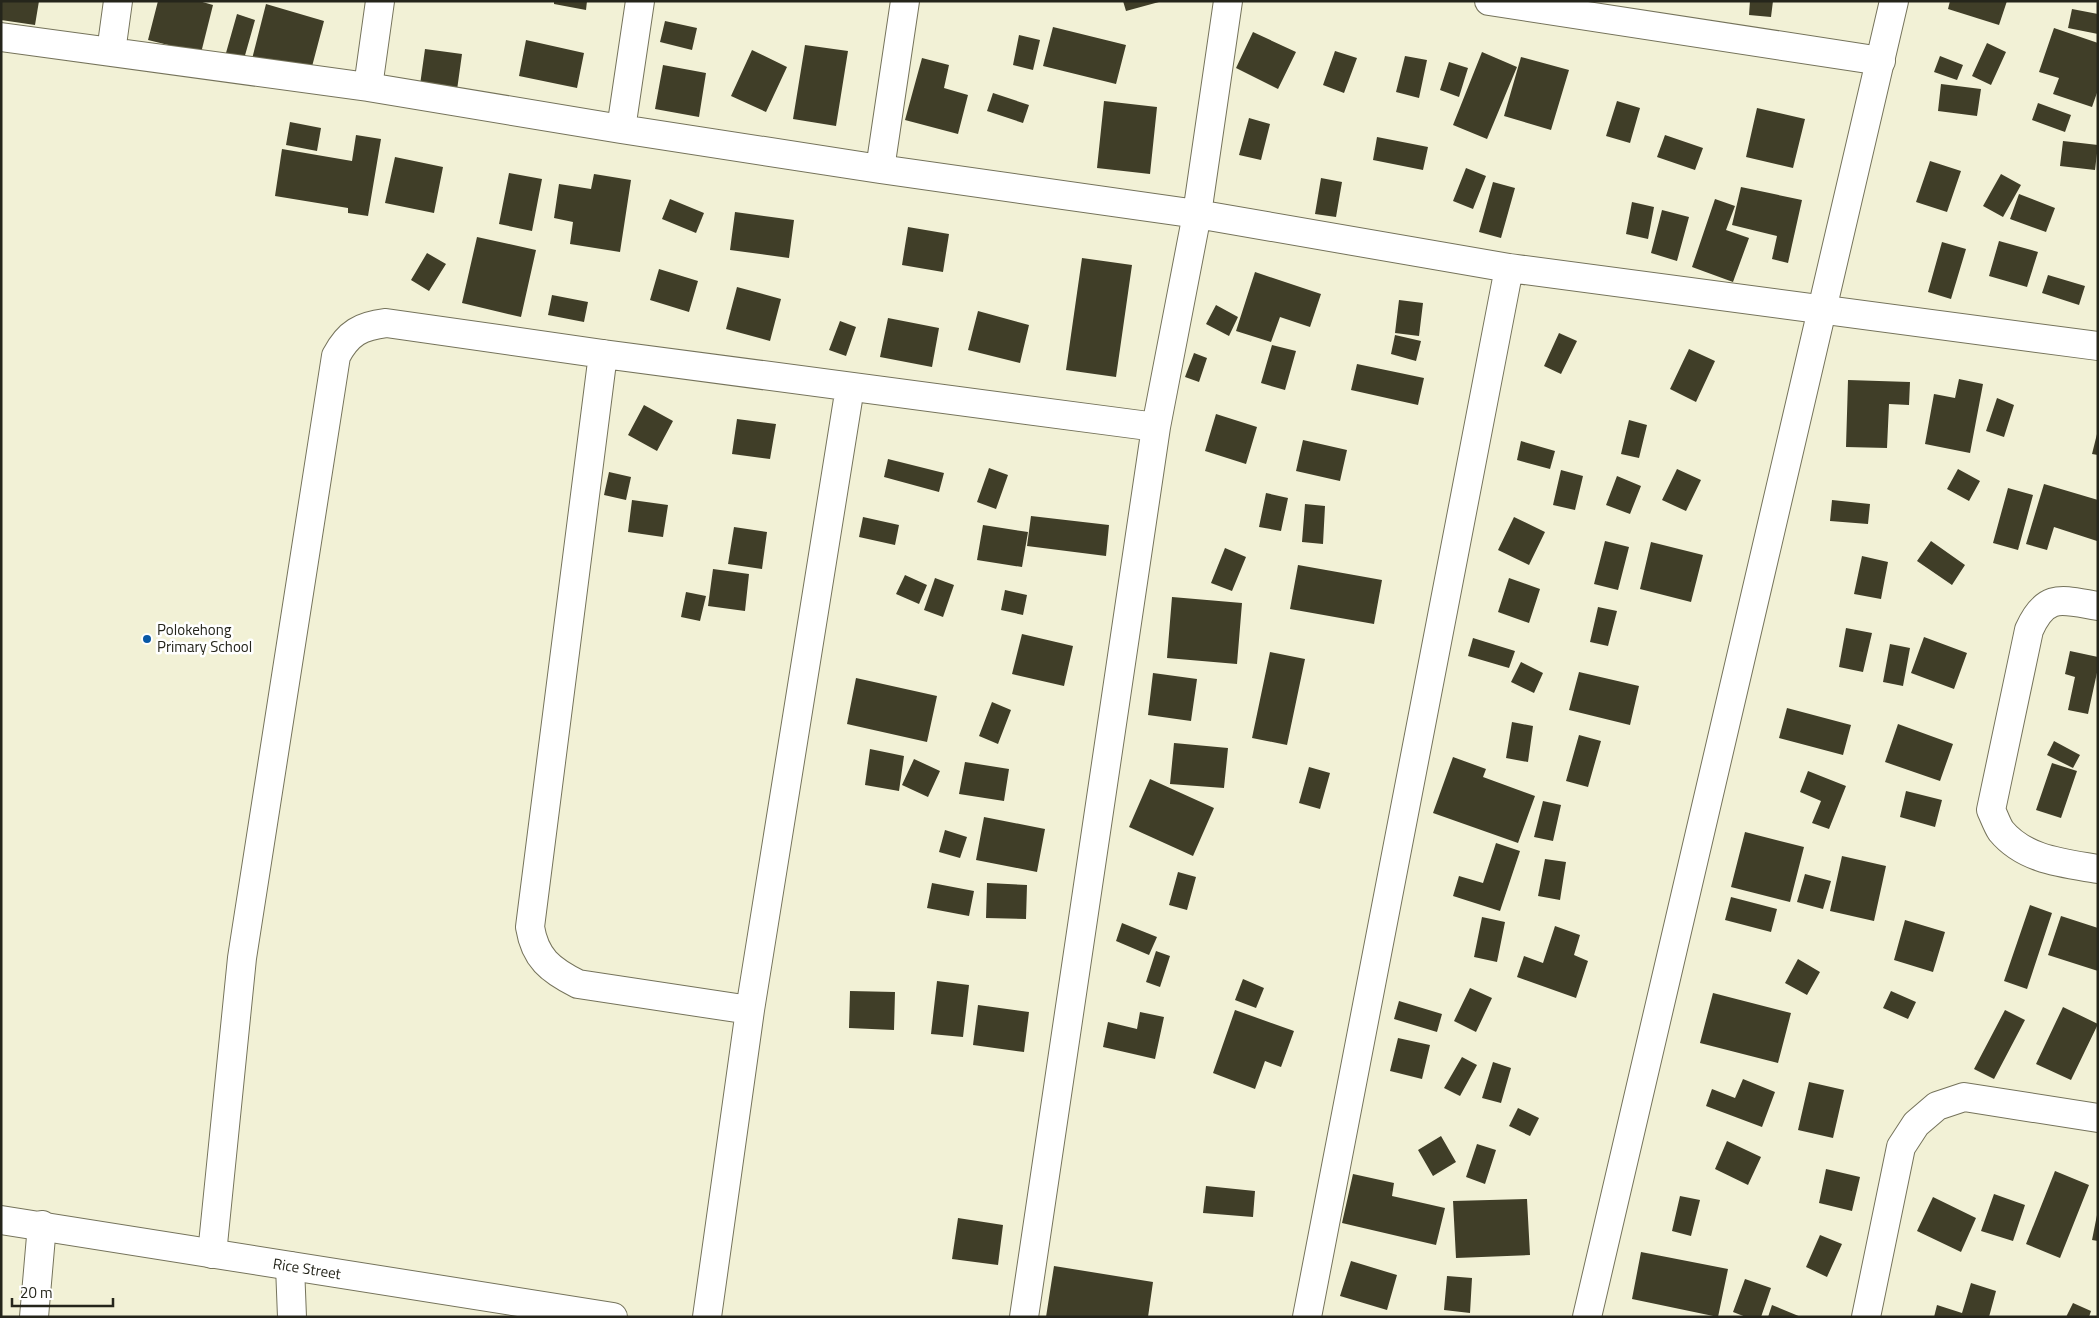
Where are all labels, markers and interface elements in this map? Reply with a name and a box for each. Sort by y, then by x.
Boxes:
place label: Polokehong Primary School [157,618,252,658]
marker: Polokehong Primary School [141,633,153,645]
street label: Rice Street [271,1252,343,1285]
scale bar [12,1276,114,1308]
text: 20 m [20,1281,53,1304]

